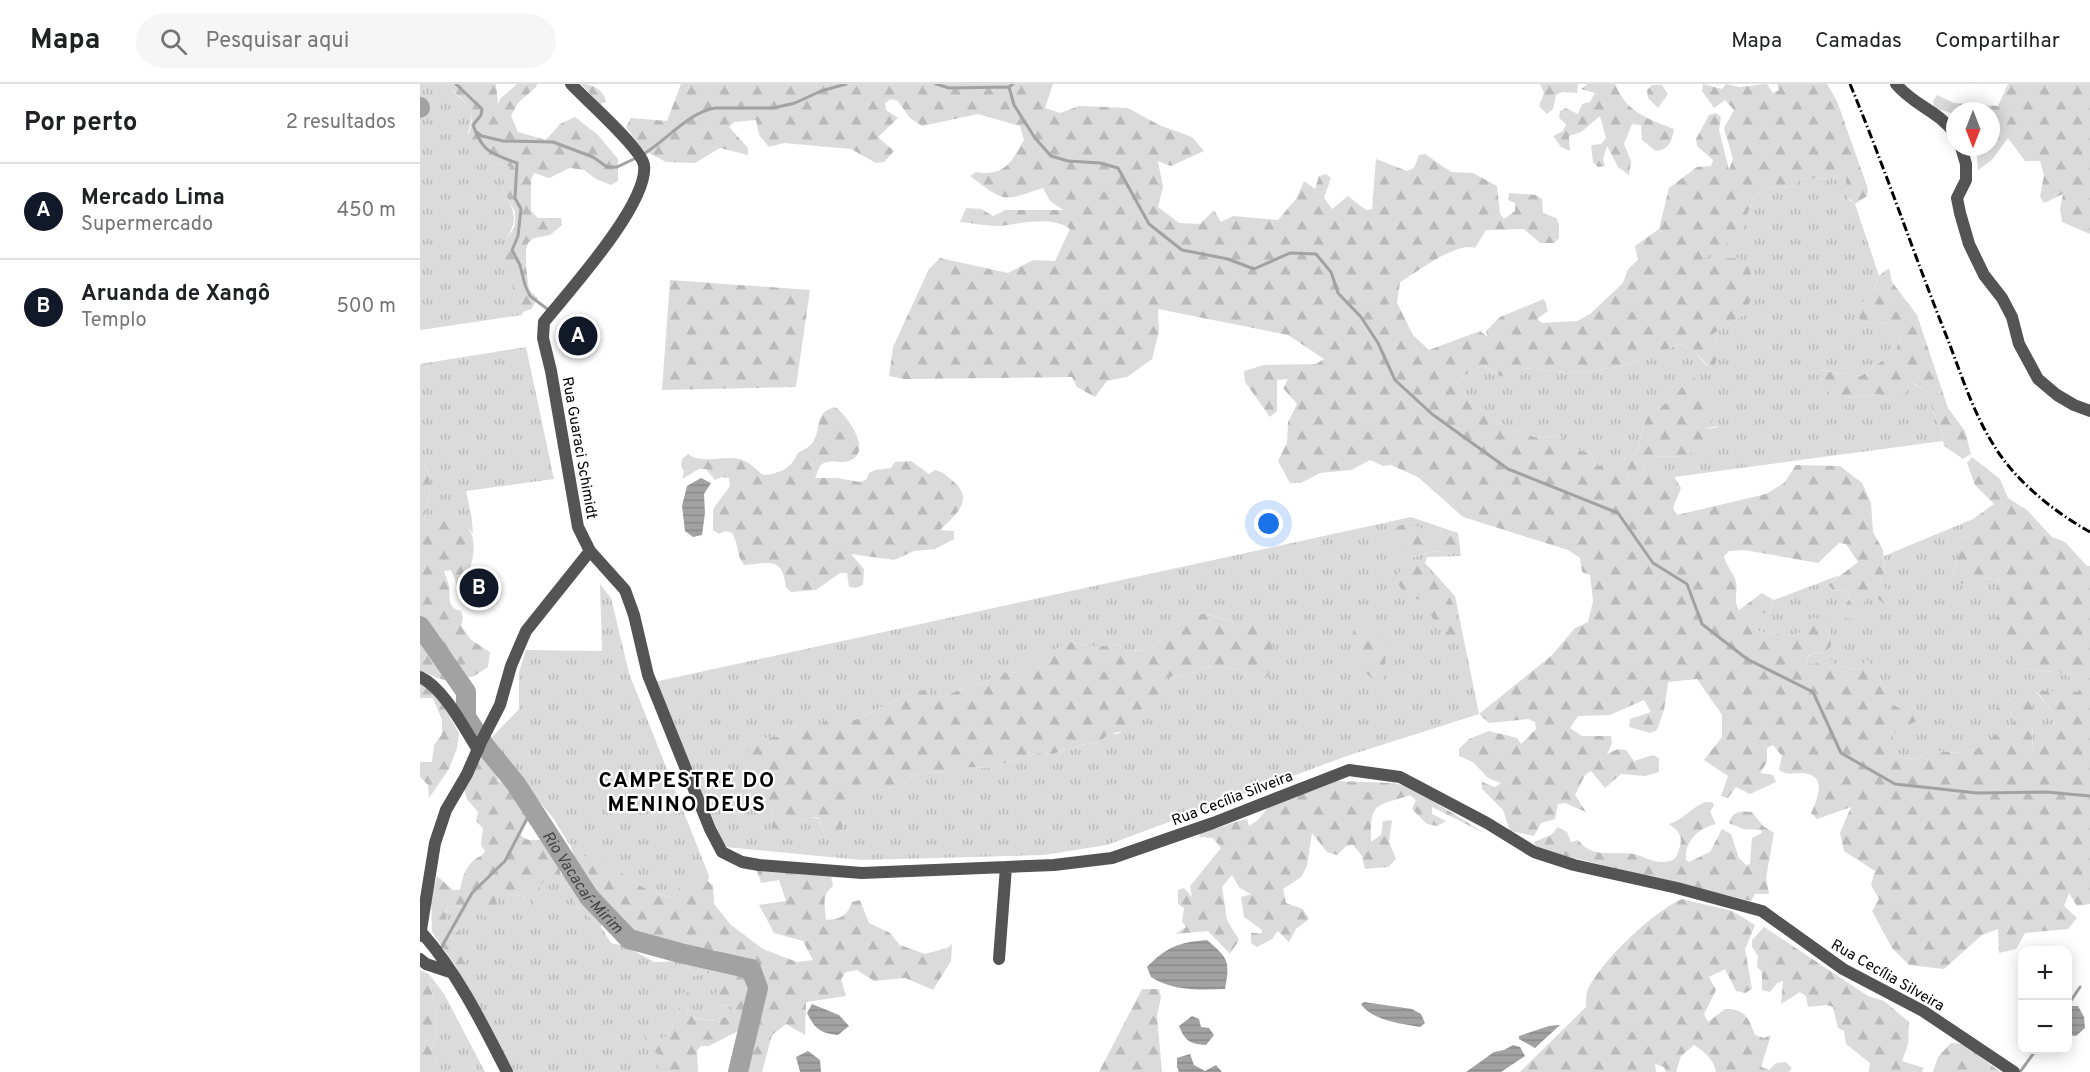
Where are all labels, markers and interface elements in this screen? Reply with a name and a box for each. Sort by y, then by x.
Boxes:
search box [136,14,556,68]
text: Mapa [30,23,100,59]
icon: search [157,25,190,58]
text: Pesquisar aqui [205,28,349,55]
text: Mapa [1731,28,1782,55]
text: Camadas [1815,28,1902,55]
text: Compartilhar [1935,28,2060,55]
north arrow [1946,102,2000,156]
text: Por perto [24,107,138,140]
text: 2 resultados [286,110,396,136]
text: Mercado Lima [81,185,225,212]
text: A [36,198,51,224]
text: 450 m [337,198,396,224]
text: Supermercado [81,212,213,238]
text: Aruanda de Xangô [81,281,270,308]
text: B [37,294,50,320]
text: 500 m [336,294,396,320]
text: Templo [81,308,147,334]
pin: A [558,314,598,358]
street label: Rua Guaraci Schimidt [557,376,600,521]
your location [1254,509,1283,538]
pin: B [460,566,498,610]
district label: CAMPESTRE DO MENINO DEUS [598,768,776,819]
street label: Rua Cecília Silveira [1169,768,1296,831]
water label: Rio Vacacaí-Mirim [537,828,627,939]
street label: Rua Cecília Silveira [1827,936,1947,1017]
map controls [2018,946,2072,1054]
button: + [2018,946,2072,1000]
button: − [2018,1000,2072,1054]

